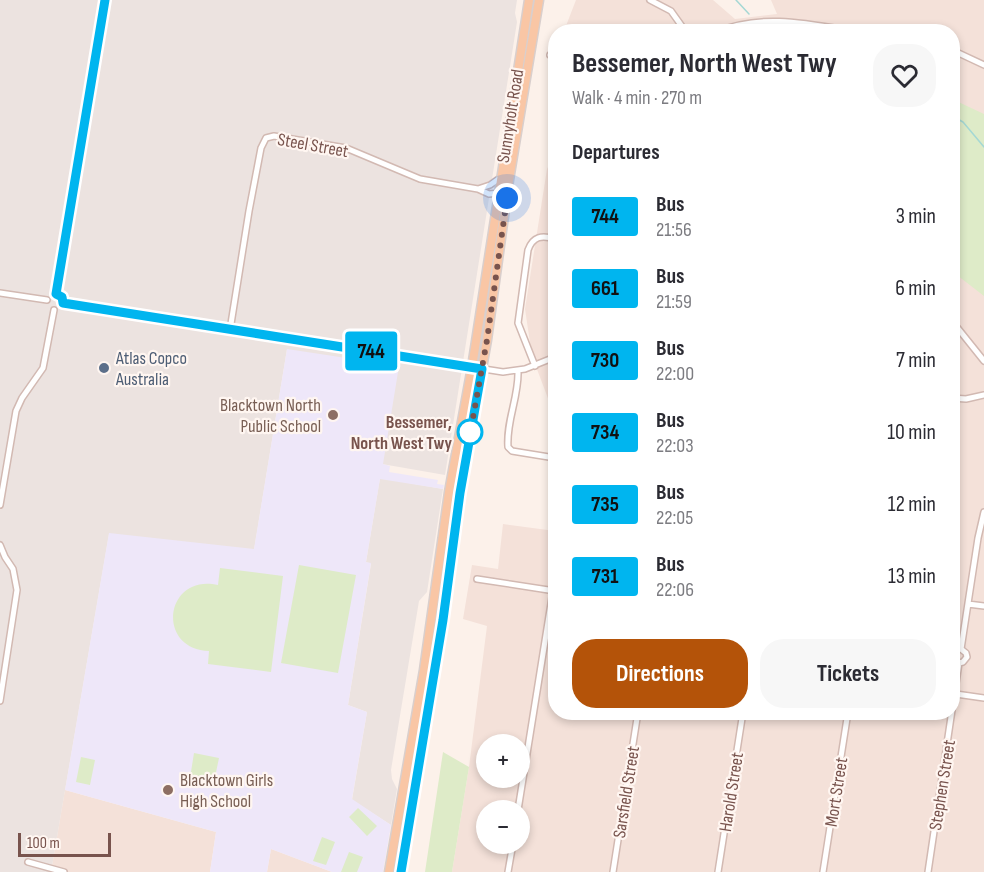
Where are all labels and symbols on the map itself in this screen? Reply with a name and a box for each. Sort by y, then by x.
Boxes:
street label: Sunnyholt Road [493,68,528,164]
street label: Steel Street [276,129,351,162]
your location [492,183,522,213]
line badge: 744 [336,332,406,370]
place label: Atlas Copco Australia [115,348,187,390]
marker: Atlas Copco Australia [97,361,111,375]
place label: Blacktown North Public School [220,395,321,437]
marker: Blacktown North Public School [326,408,340,422]
place label: Bessemer, North West Twy [351,412,453,454]
marker: Bessemer, North West Twy [457,419,483,445]
street label: Stephen Street [925,738,960,832]
street label: Sarsfield Street [609,744,644,840]
street label: Harold Street [715,750,748,833]
street label: Mort Street [821,755,852,828]
place label: Blacktown Girls High School [180,770,273,812]
marker: Blacktown Girls High School [161,783,175,797]
scale bar [18,830,111,858]

